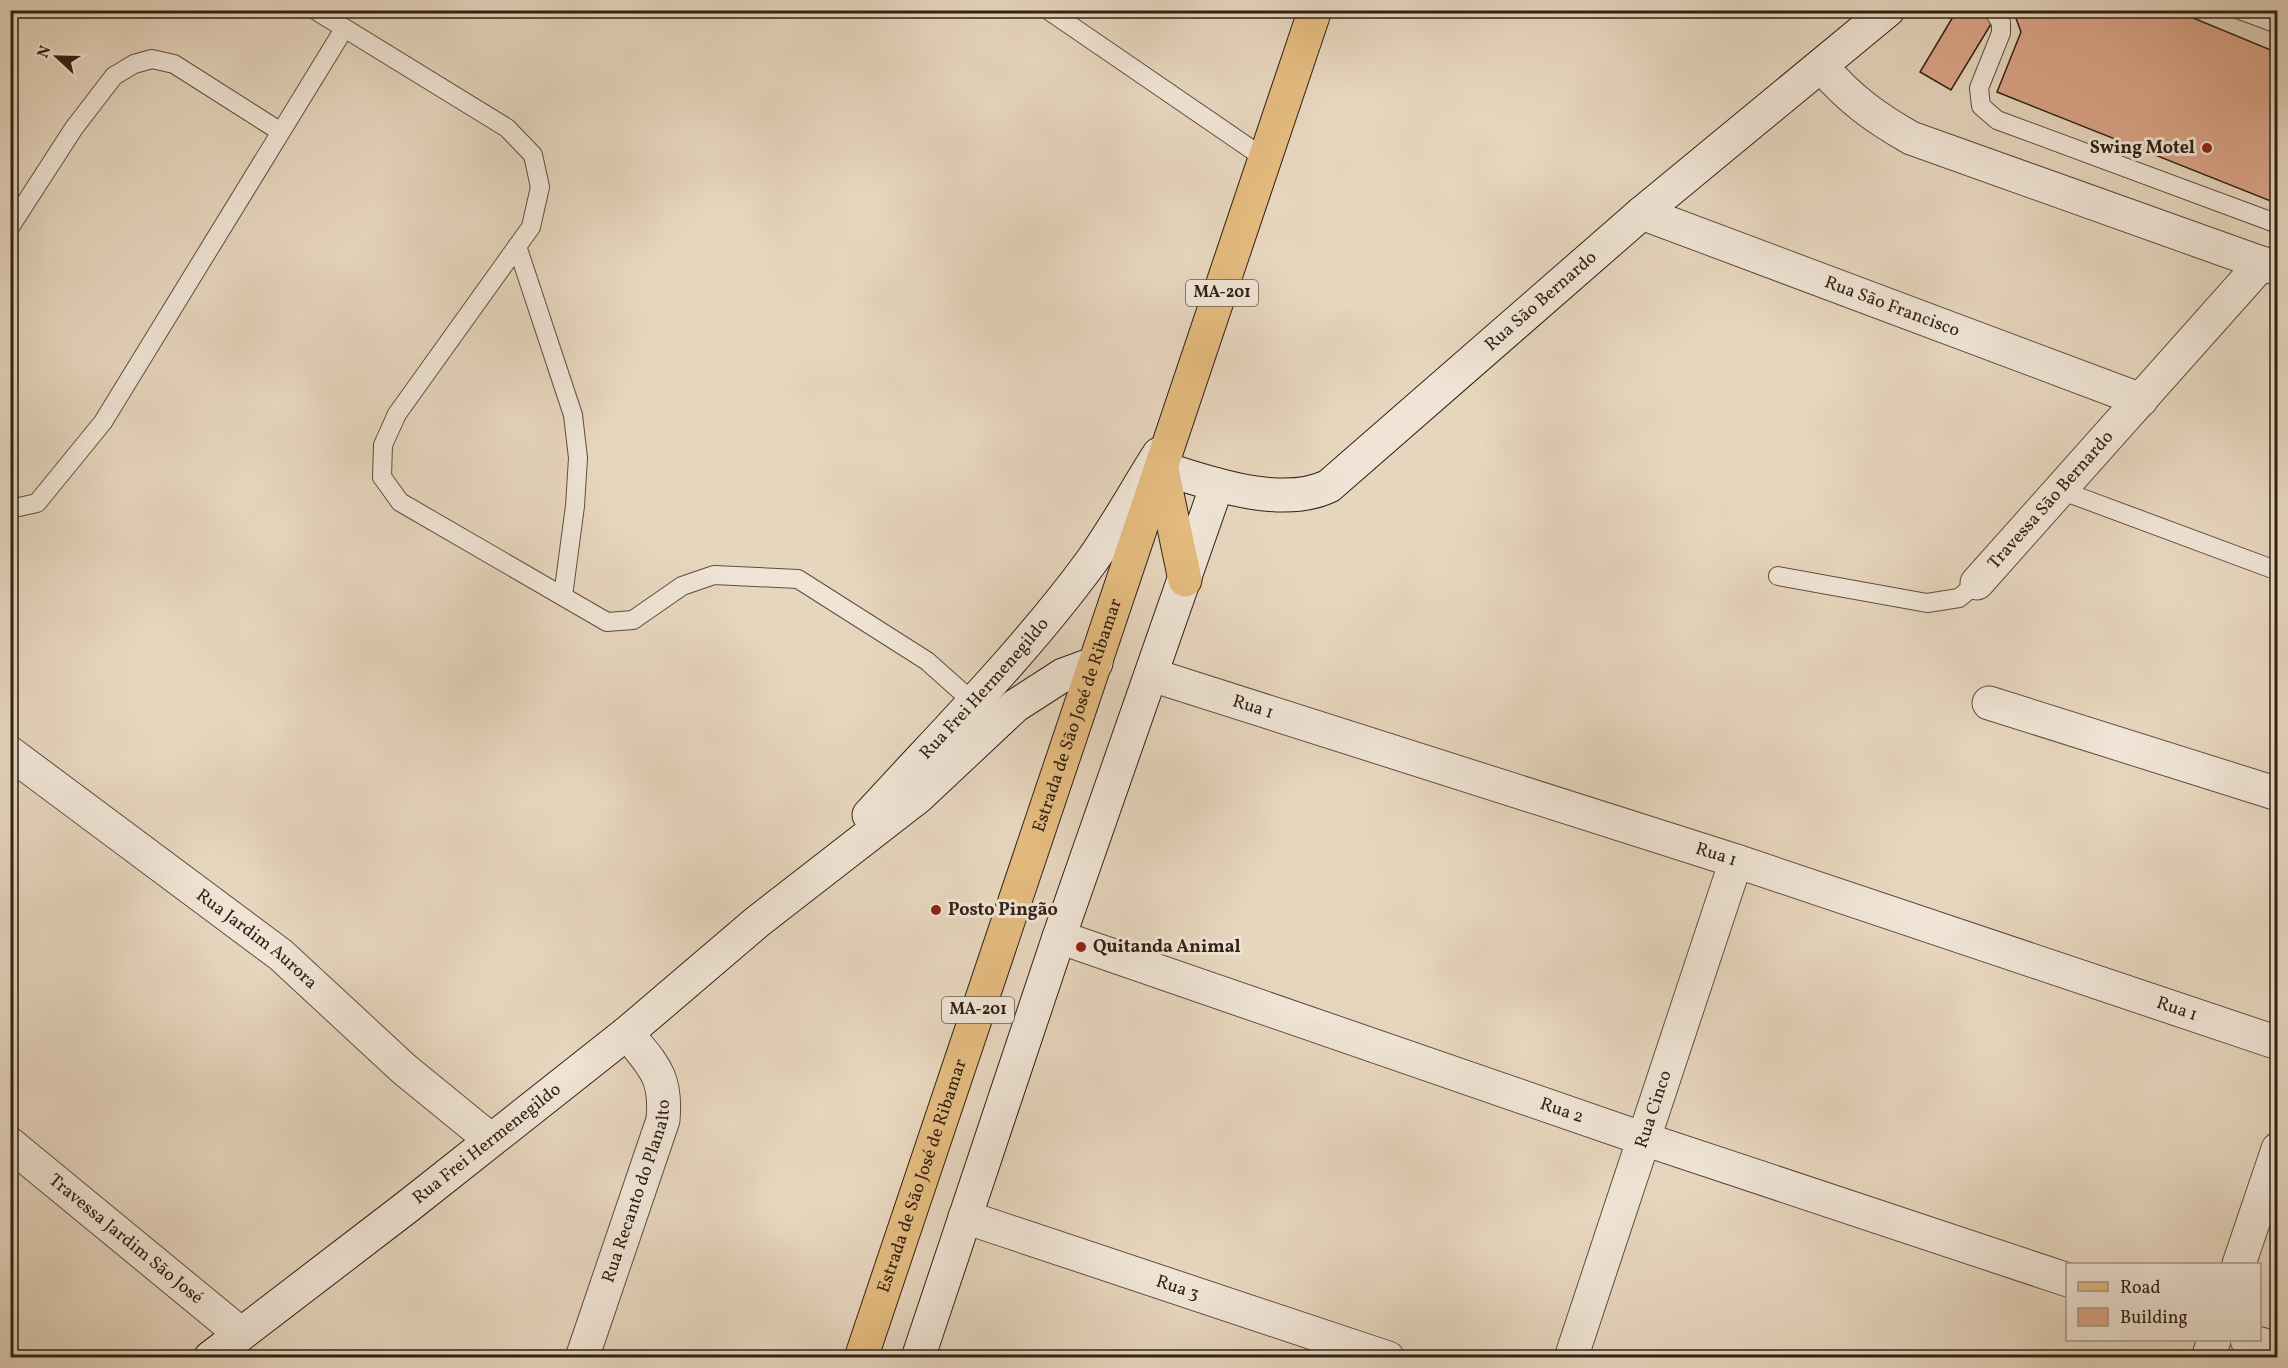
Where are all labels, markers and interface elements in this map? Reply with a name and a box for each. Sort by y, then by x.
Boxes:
north arrow [27,27,87,87]
text: N [33,42,57,62]
place label: Swing Motel [2090,136,2195,161]
marker: Swing Motel [2200,141,2214,155]
street label: Rua São Bernardo [1479,245,1602,357]
street label: Rua São Francisco [1821,270,1963,343]
road number: MA-201 [1186,280,1258,306]
street label: Travessa São Bernardo [1982,425,2119,575]
street label: Estrada de São José de Ribamar [1026,595,1129,836]
street label: Rua Frei Hermenegildo [914,613,1055,765]
street label: Rua 1 [1229,689,1277,725]
street label: Rua 1 [1692,836,1740,873]
street label: Rua Jardim Aurora [191,883,323,995]
place label: Posto Pingão [948,898,1058,923]
marker: Posto Pingão [929,903,943,917]
place label: Quitanda Animal [1093,935,1241,960]
marker: Quitanda Animal [1074,940,1088,954]
street label: Rua 1 [2153,991,2201,1028]
road number: MA-201 [942,997,1014,1023]
street label: Estrada de São José de Ribamar [871,1055,973,1296]
street label: Rua Cinco [1629,1067,1678,1152]
street label: Rua Frei Hermenegildo [407,1077,566,1210]
street label: Rua 2 [1537,1092,1587,1130]
street label: Rua Recanto do Planalto [596,1099,676,1286]
street label: Travessa Jardim São José [43,1168,208,1310]
legend [2066,1263,2261,1341]
street label: Rua 3 [1153,1269,1202,1307]
text: Road [2120,1276,2161,1301]
text: Building [2120,1306,2188,1331]

